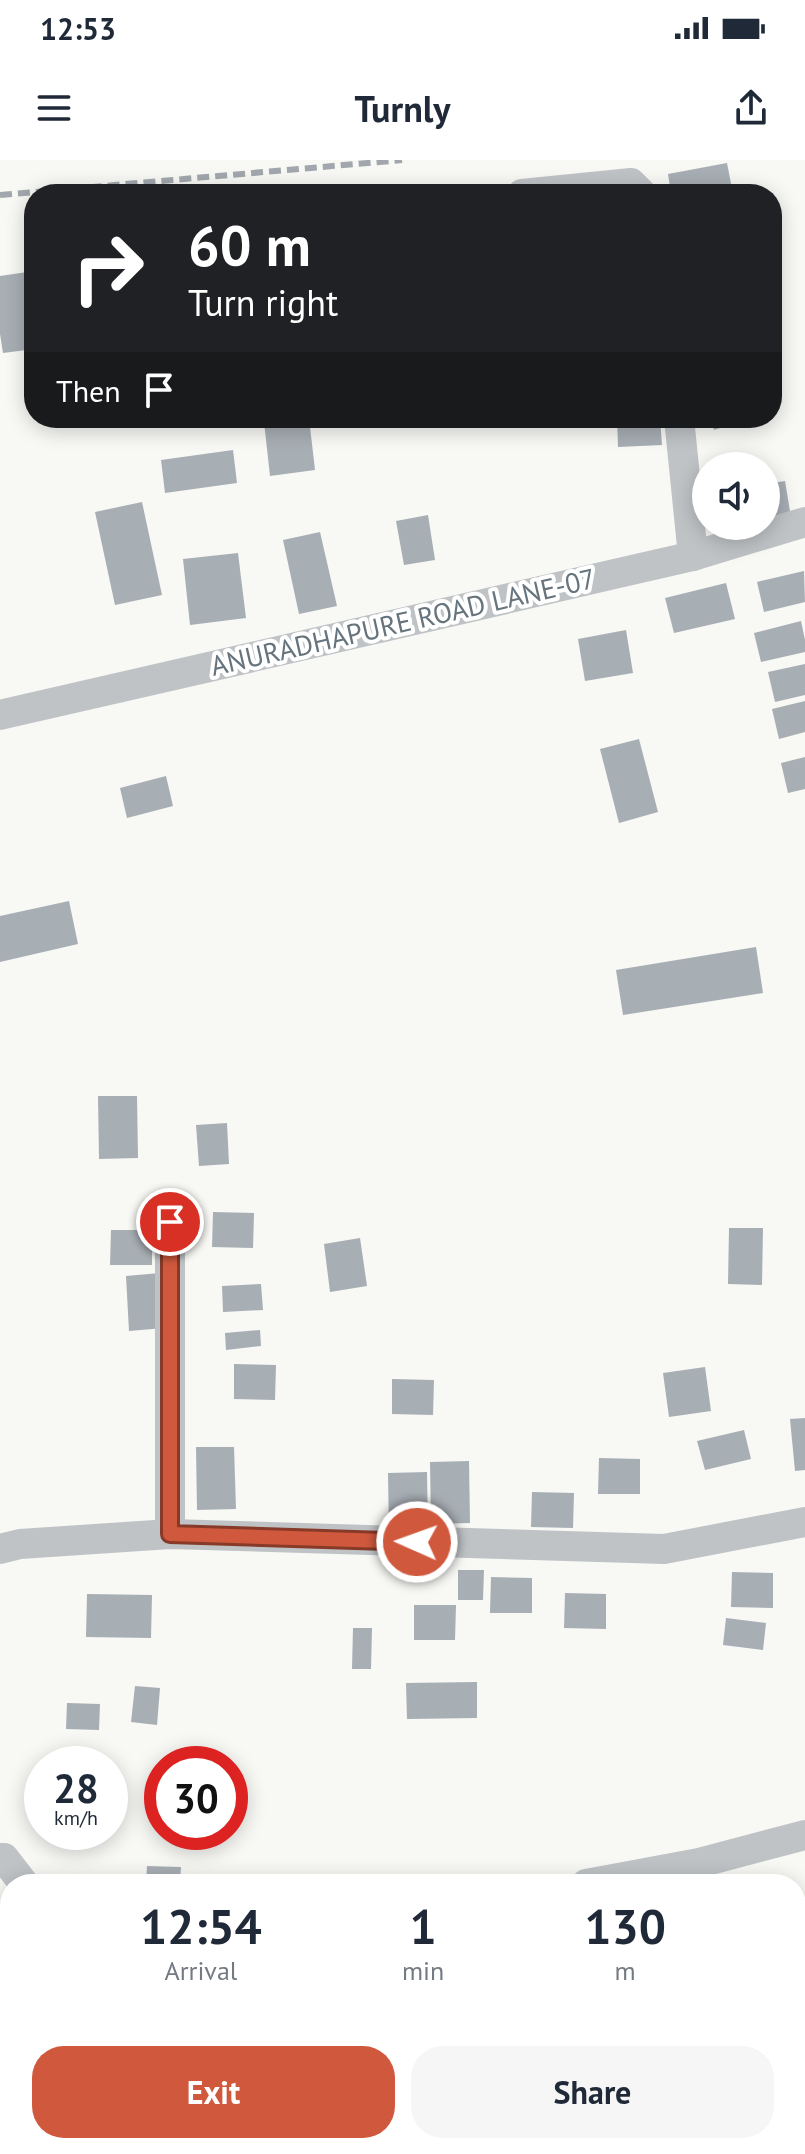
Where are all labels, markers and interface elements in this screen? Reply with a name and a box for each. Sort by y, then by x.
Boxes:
text: 12:53 [40,9,116,48]
text: Turnly [354,85,451,132]
icon: menu [32,86,76,130]
icon: share [729,86,773,130]
text: 60 m [188,209,311,281]
icon: right [56,216,160,320]
text: Turn right [188,279,338,326]
icon: arrive [137,368,181,412]
text: Then [56,371,121,410]
map controls [692,452,780,540]
button: sound [692,452,780,540]
street label: ANURADHAPURE ROAD LANE-07 [207,559,599,684]
pin [136,1188,204,1256]
icon: arrive [148,1200,192,1244]
position arrow [375,1500,459,1584]
speed limit sign: 30 [144,1746,248,1850]
text: 28 [53,1762,99,1814]
text: km/h [54,1805,98,1831]
text: 12:54 [140,1895,262,1957]
text: 1 [409,1895,437,1957]
text: 130 [584,1895,666,1957]
text: Arrival [165,1954,237,1987]
text: min [402,1954,444,1987]
text: m [615,1954,636,1987]
button: Exit [32,2046,395,2138]
button: Share [411,2046,774,2138]

